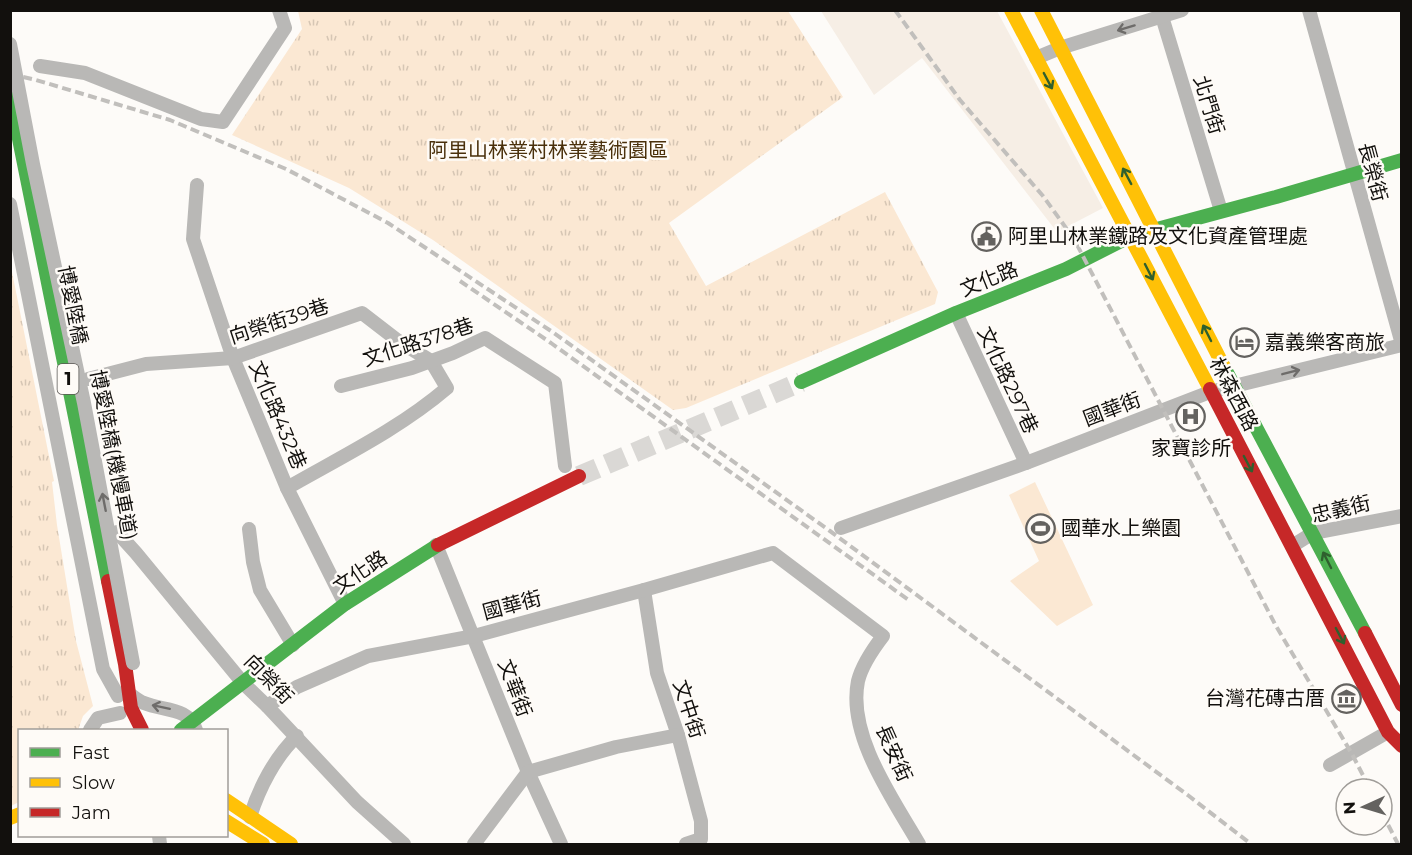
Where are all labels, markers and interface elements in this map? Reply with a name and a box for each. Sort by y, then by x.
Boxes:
one-way arrow [1117,23,1136,34]
one-way arrow [1042,72,1054,89]
street label: 北門街 [1189,73,1229,137]
park label: 阿里山林業村林業藝術園區 [428,138,668,162]
street label: 長榮街 [1354,140,1392,204]
one-way arrow [1121,168,1132,186]
public building icon: 阿里山林業鐵路及文化資產管理處 [971,220,1003,252]
place label: 阿里山林業鐵路及文化資產管理處 [1008,224,1308,248]
street label: 文化路 [957,257,1021,301]
one-way arrow [1144,262,1155,280]
street label: 博愛陸橋 [54,263,92,347]
street label: 向榮街39巷 [226,294,332,348]
street label: 文化路378巷 [360,313,476,371]
street label: 文化路297巷 [973,323,1043,437]
one-way arrow [1201,324,1213,342]
hotel icon: 嘉義樂客商旅 [1228,326,1260,358]
place label: 嘉義樂客商旅 [1265,330,1385,354]
street label: 林森西路 [1205,353,1263,435]
street label: 文化路432巷 [244,357,312,473]
road number: 1 [58,364,78,394]
one-way arrow [1281,366,1300,378]
street label: 博愛陸橋(機慢車道) [86,368,142,542]
street label: 國華街 [1080,387,1144,431]
hospital icon: 家寶診所 [1175,401,1207,433]
place label: 家寶診所 [1151,436,1231,460]
one-way arrow [1243,454,1254,472]
street label: 忠義街 [1309,491,1373,527]
one-way arrow [98,493,109,513]
sports icon: 國華水上樂園 [1024,512,1056,544]
place label: 國華水上樂園 [1061,516,1181,540]
street label: 文化路 [328,545,392,599]
one-way arrow [1320,551,1332,569]
street label: 國華街 [480,586,544,624]
one-way arrow [1334,627,1346,645]
street label: 向榮街 [240,649,298,709]
street label: 文華街 [493,656,537,720]
street label: 文中街 [668,677,710,741]
museum icon: 台灣花磚古厝 [1330,682,1362,714]
place label: 台灣花磚古厝 [1205,686,1325,710]
one-way arrow [152,701,171,712]
street label: 長安街 [871,721,917,785]
legend [18,729,228,837]
text: Fast [72,742,110,764]
text: Slow [72,772,115,794]
north arrow [1334,777,1394,837]
text: N [1340,801,1359,815]
text: Jam [71,802,111,824]

